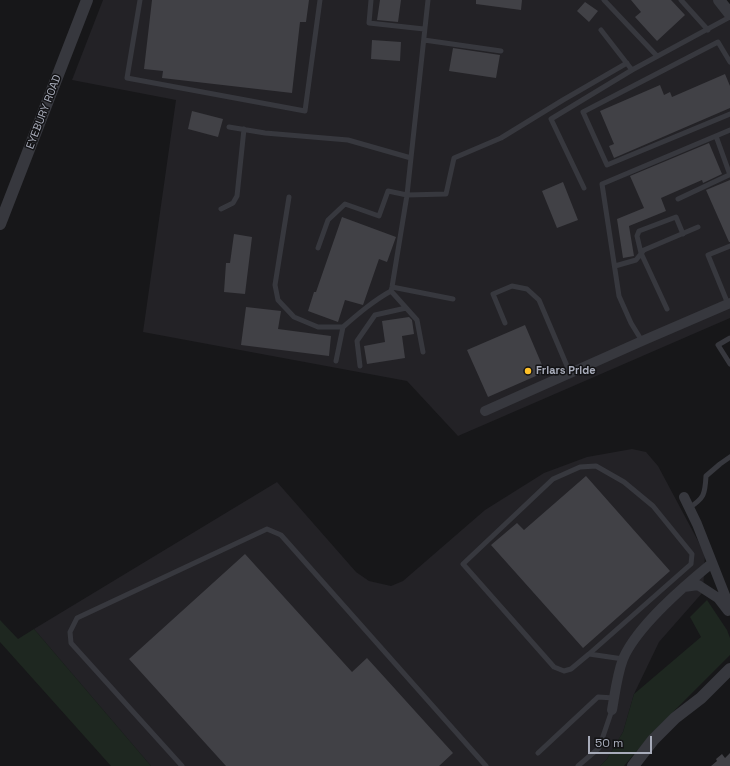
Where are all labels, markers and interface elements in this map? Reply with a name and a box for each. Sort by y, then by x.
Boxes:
street label: EYEBURY ROAD [24,73,64,151]
place label: Friars Pride [536,364,596,378]
marker: Friars Pride [523,366,533,376]
scale bar [590,728,654,754]
text: 50 m [595,735,623,751]

